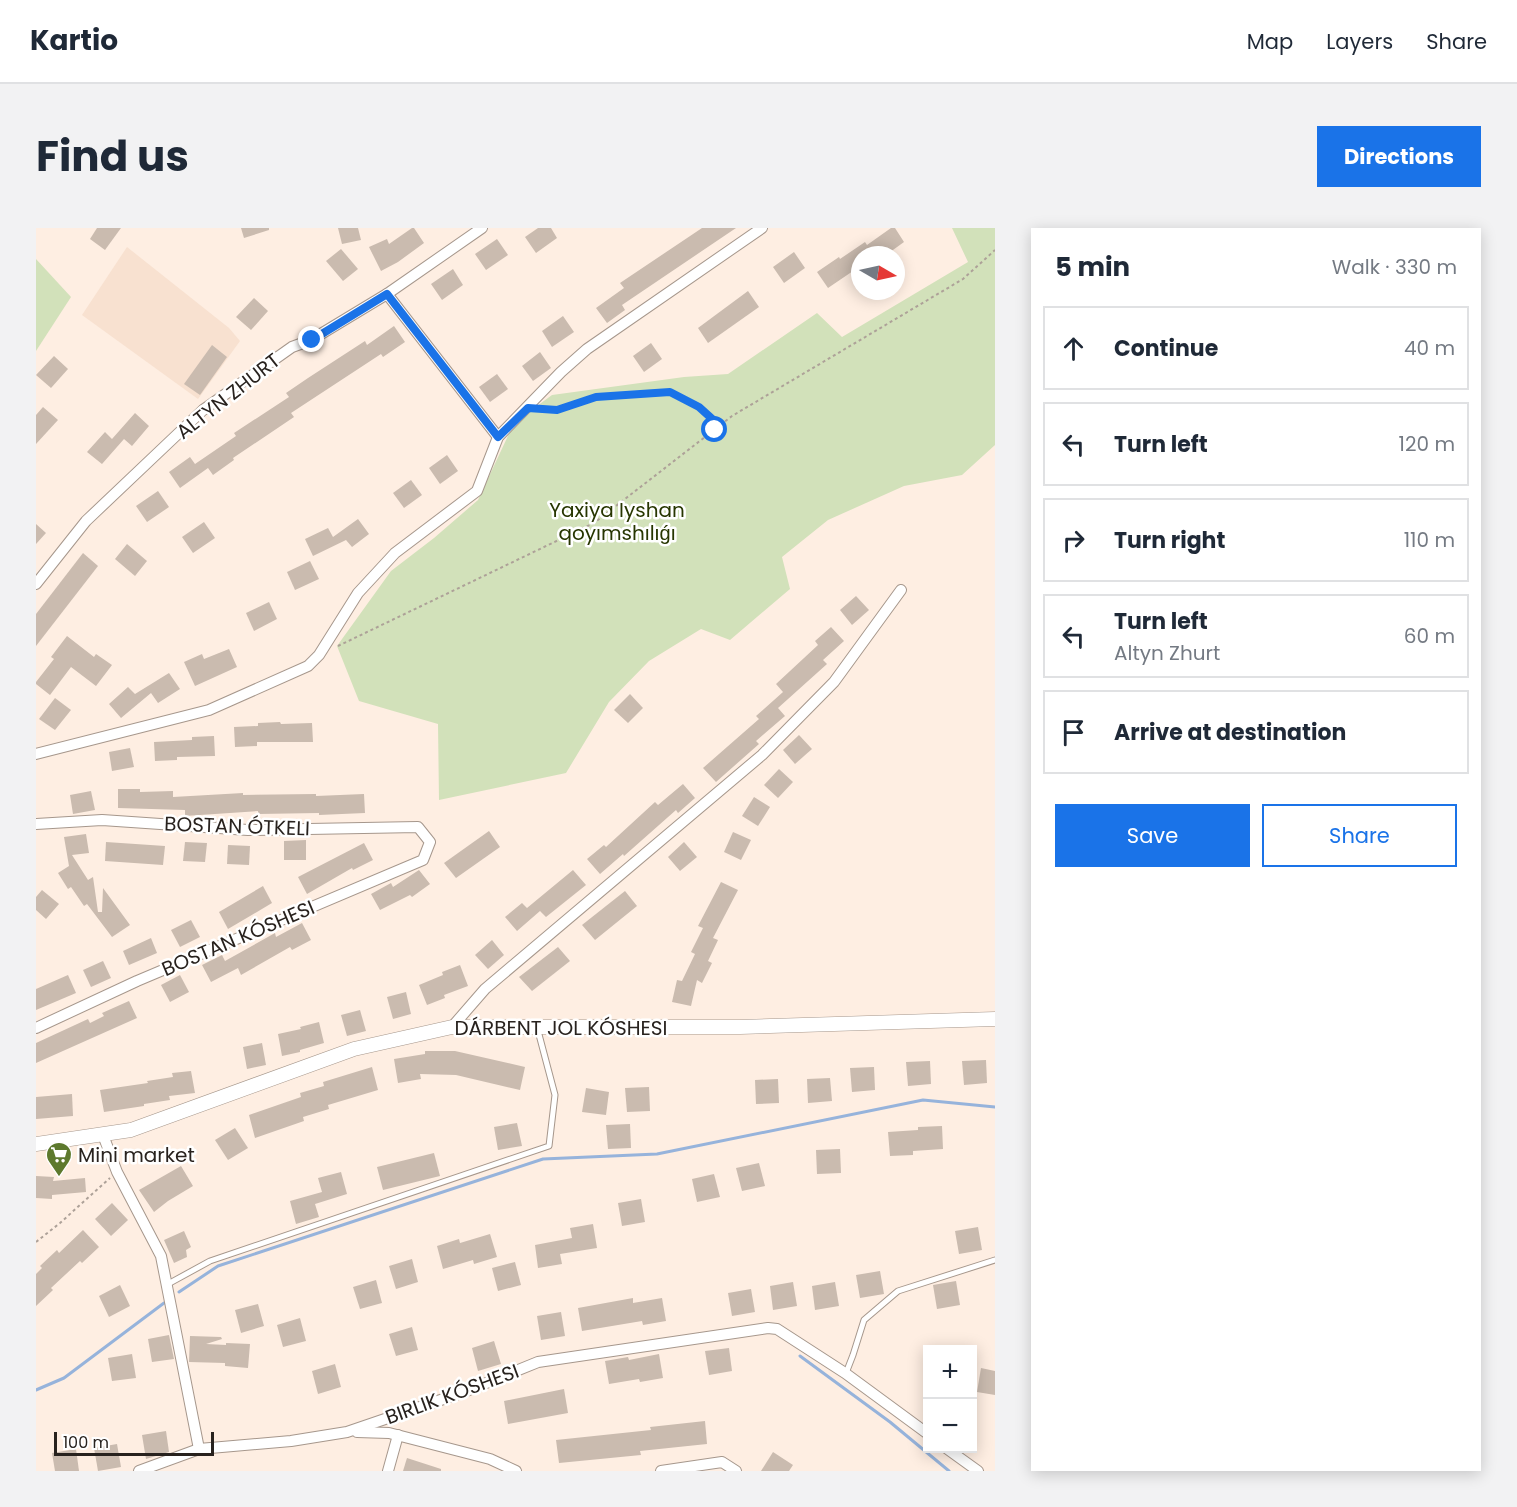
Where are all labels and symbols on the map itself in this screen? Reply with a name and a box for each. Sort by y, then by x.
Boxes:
north arrow [851,246,905,300]
route end [298,326,324,352]
street label: ALTYN ZHURT [170,346,286,446]
route start [701,416,727,442]
park label: Yaxiya Iyshan qoyımshılıǵı [549,496,685,547]
street label: BOSTAN ÓTKELI [164,809,310,843]
street label: BOSTAN KÓSHESI [157,893,319,983]
street label: DÁRBENT JOL KÓSHESI [454,1014,668,1042]
supermarket icon: Mini market [44,1140,74,1178]
place label: Mini market [78,1141,195,1169]
street label: BIRLIK KÓSHESI [381,1357,523,1431]
scale bar [54,1429,214,1456]

